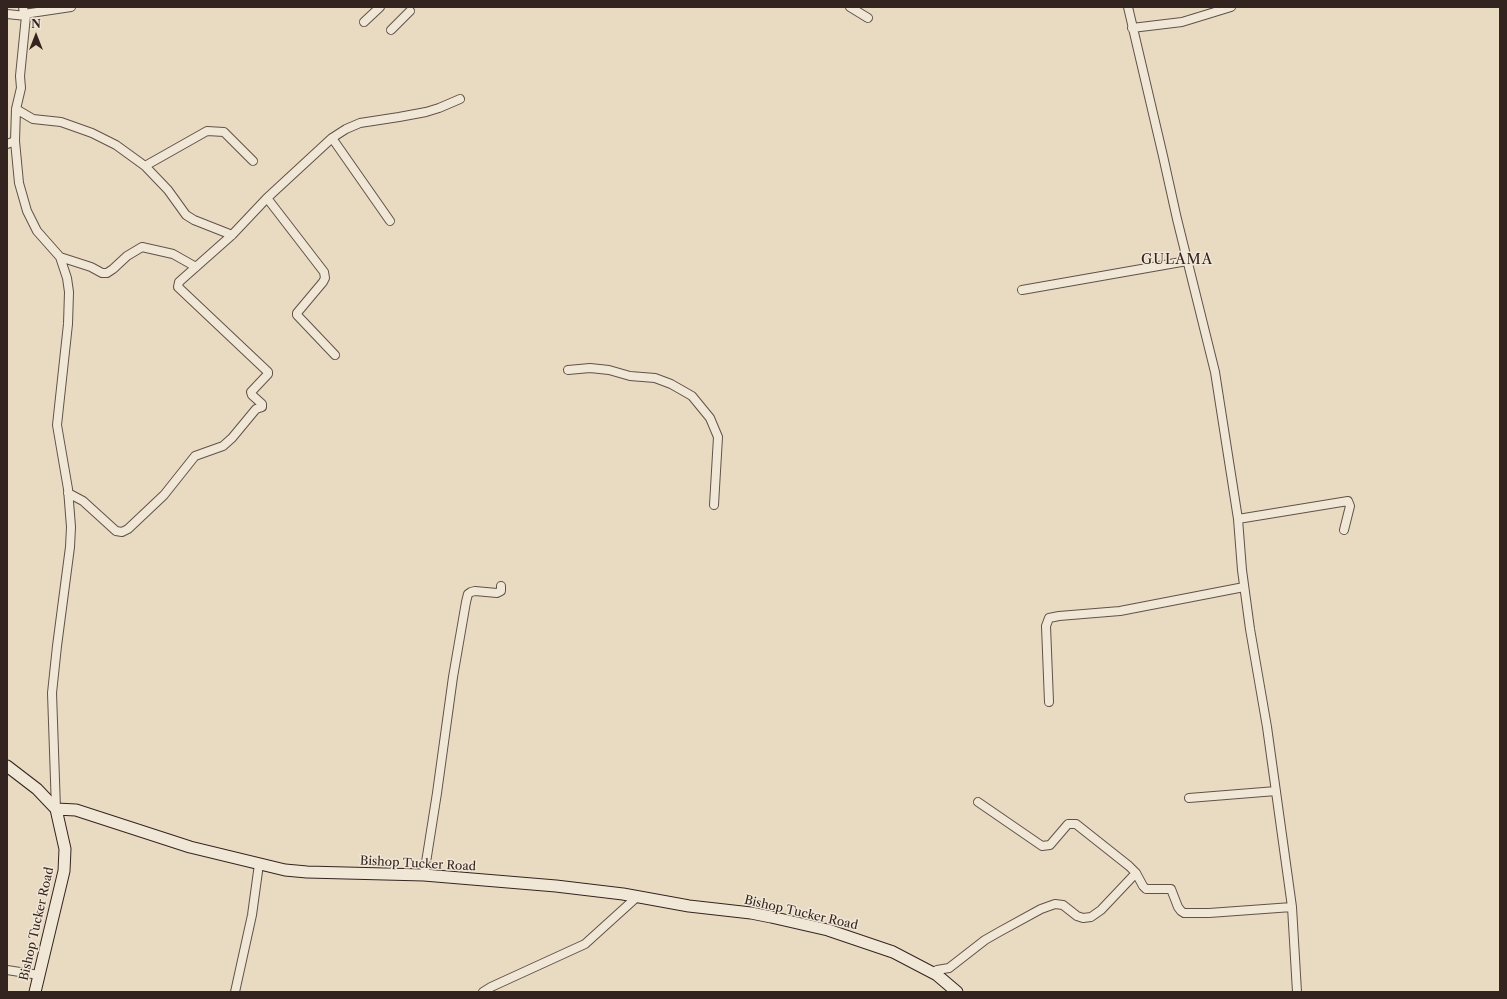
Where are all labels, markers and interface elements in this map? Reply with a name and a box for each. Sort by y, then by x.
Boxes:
north arrow [16,16,56,56]
text: N [31,17,41,31]
district label: GULAMA [1141,252,1213,268]
street label: Bishop Tucker Road [360,854,476,874]
street label: Bishop Tucker Road [17,866,57,982]
street label: Bishop Tucker Road [743,893,859,933]

